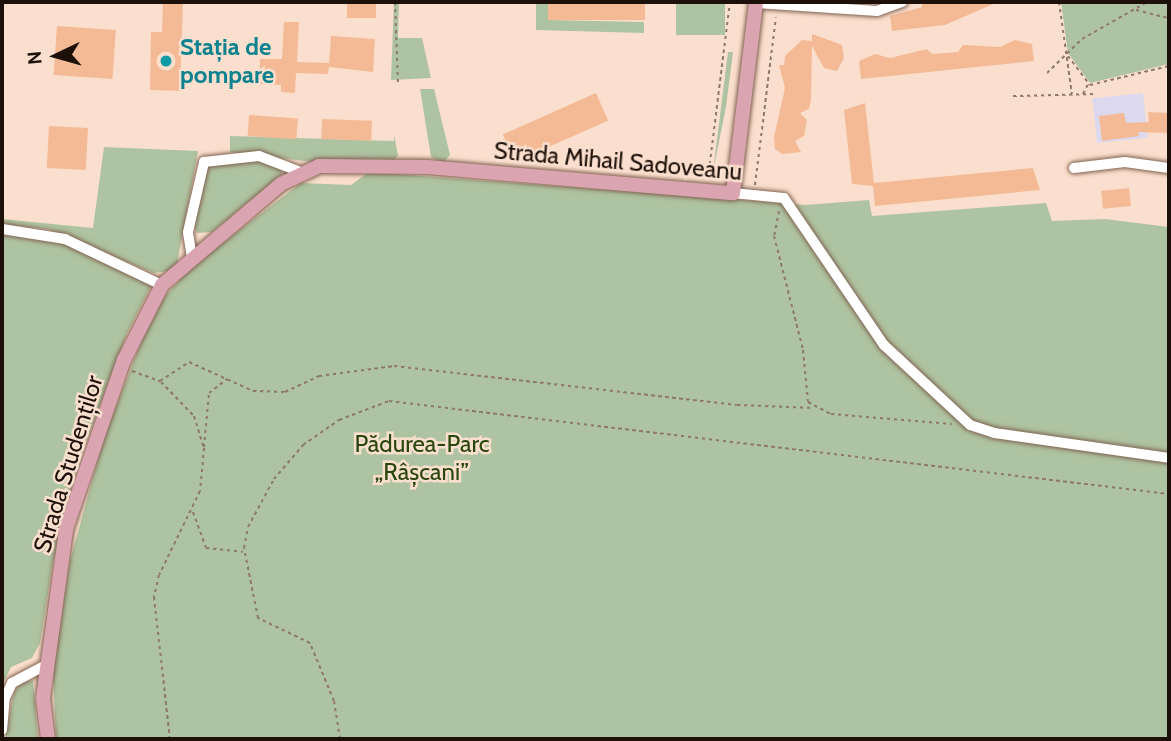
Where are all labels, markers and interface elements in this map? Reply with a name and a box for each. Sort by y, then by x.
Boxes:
north arrow [21,21,91,91]
place label: Stația de pompare [180,33,274,89]
text: N [23,50,47,66]
marker: Stația de pompare [158,53,174,69]
street label: Strada Mihail Sadoveanu [493,136,743,186]
street label: Strada Studenților [27,372,109,556]
park label: Pădurea-Parc „Râșcani” [354,430,490,486]

